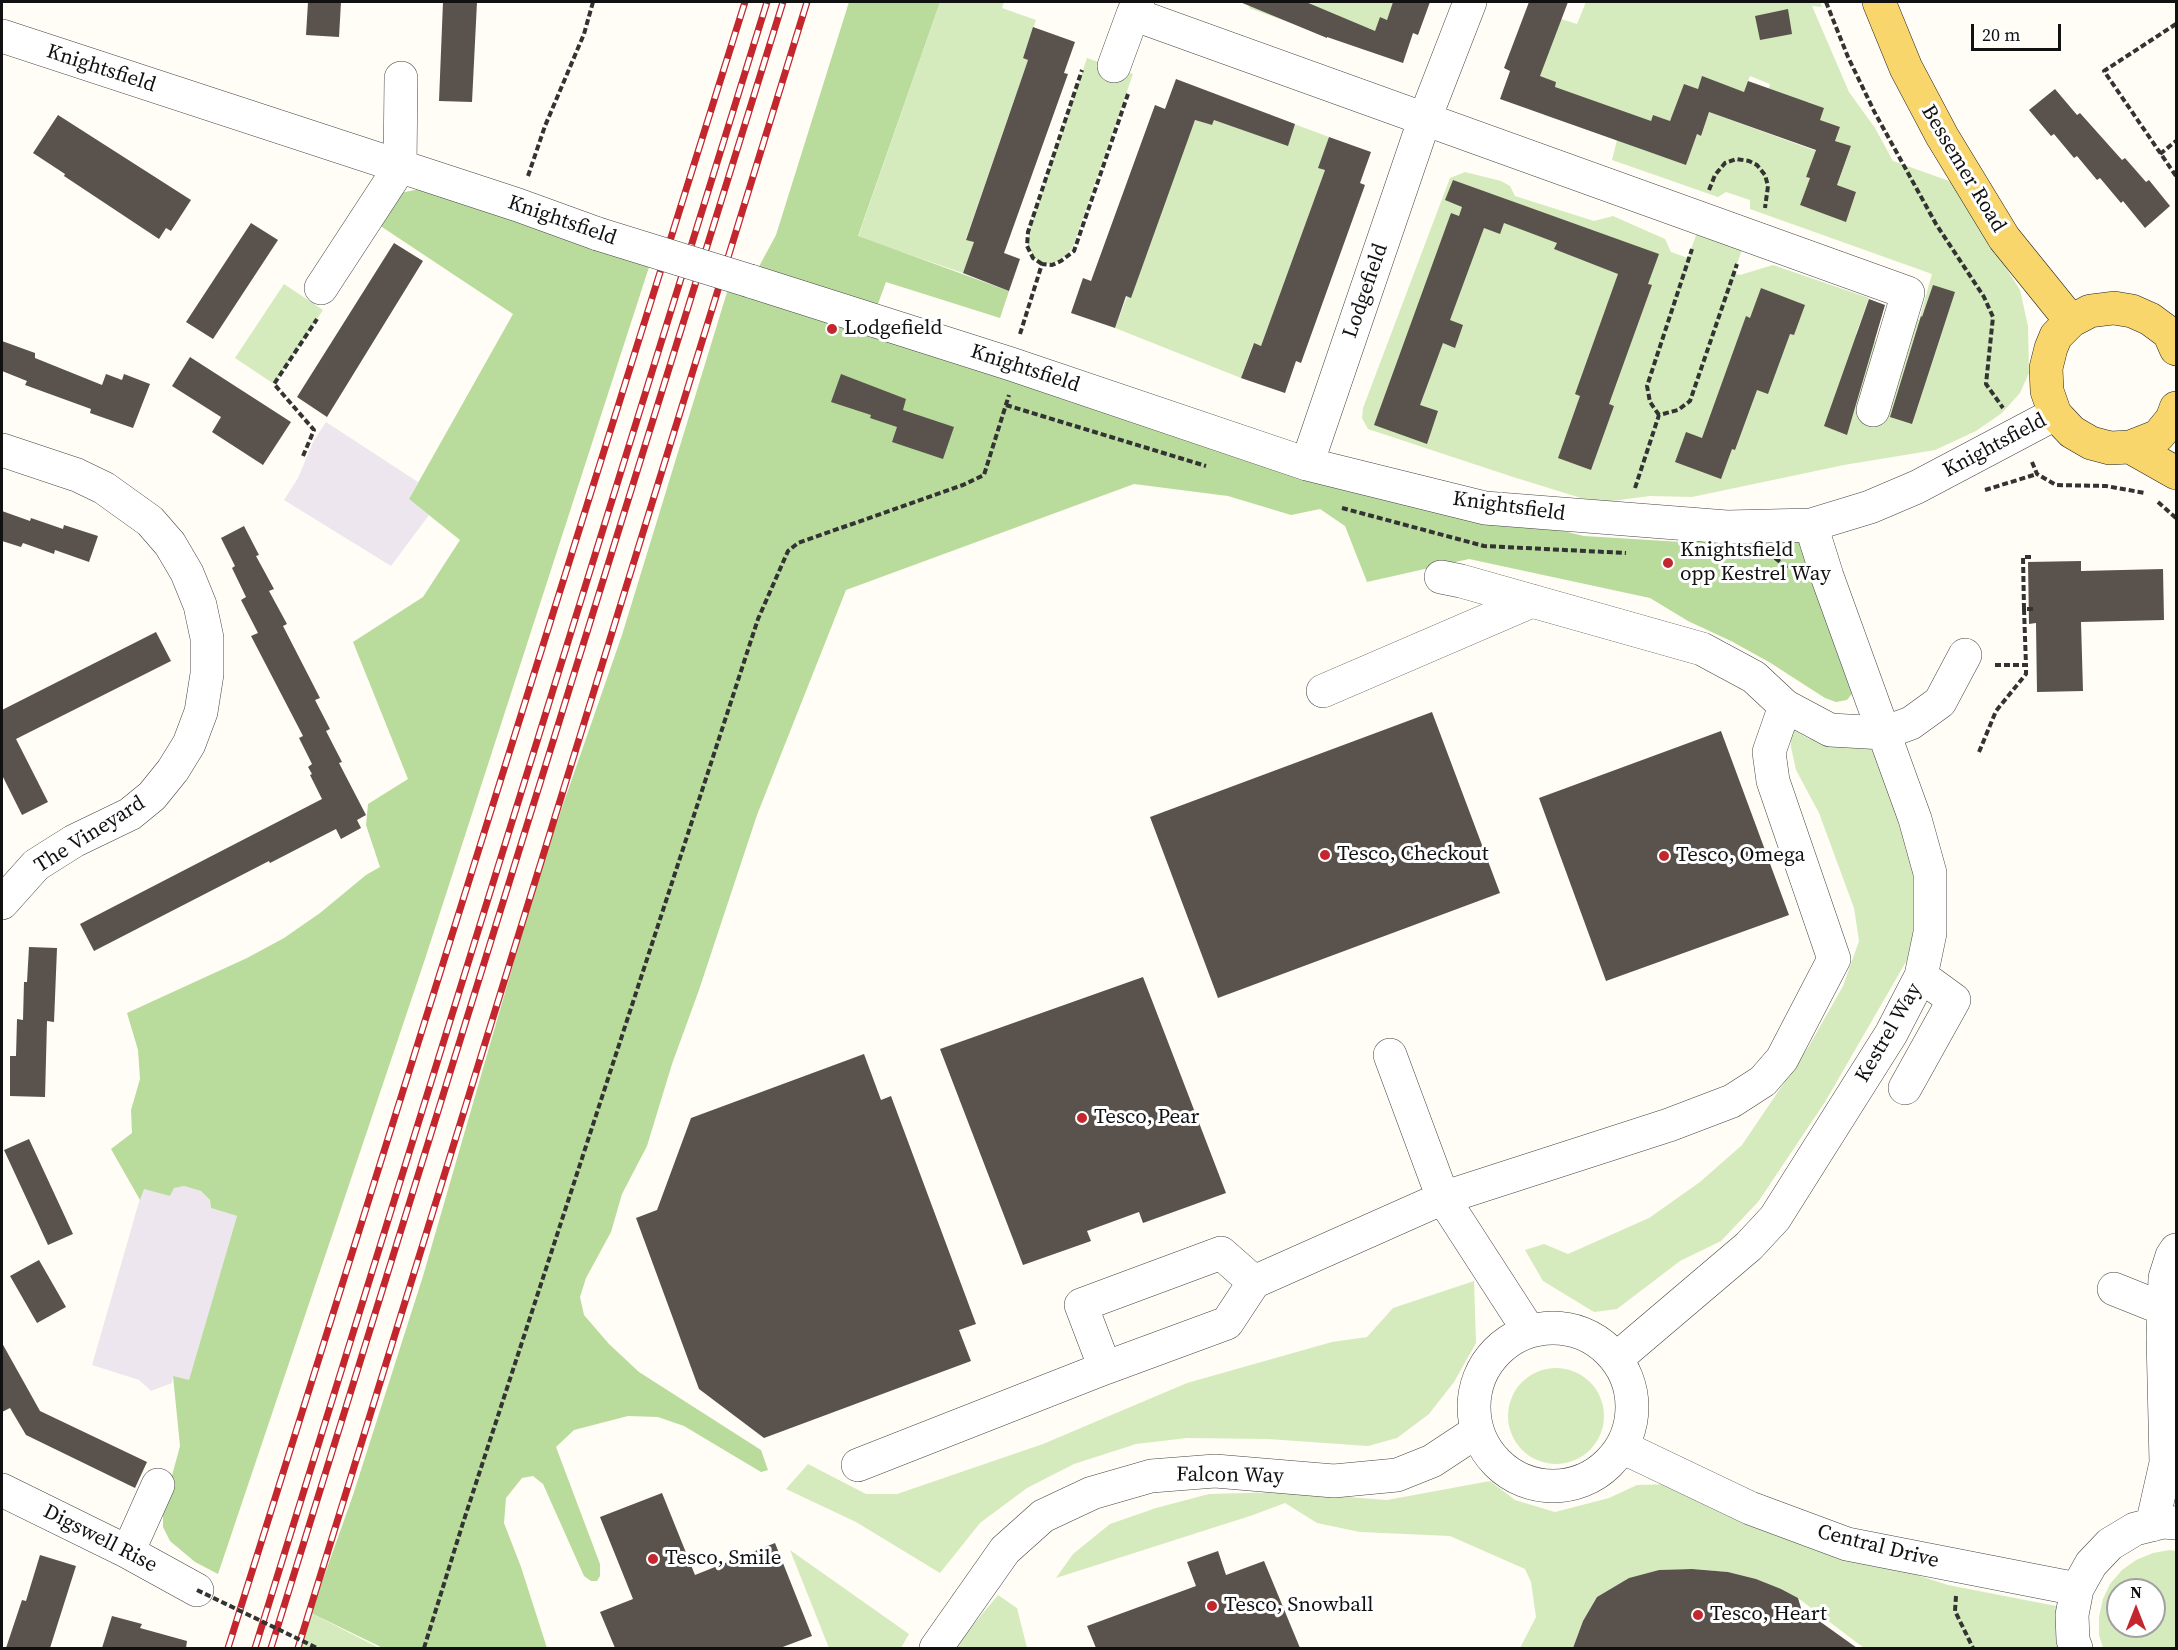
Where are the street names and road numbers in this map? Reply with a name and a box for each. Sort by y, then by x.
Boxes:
street label: Knightsfield [43,39,159,99]
street label: Bessemer Road [1915,101,2011,237]
street label: Knightsfield [504,191,620,251]
street label: Lodgefield [1338,240,1394,342]
street label: Knightsfield [967,339,1083,399]
street label: Knightsfield [1939,408,2051,484]
street label: Knightsfield [1451,487,1567,527]
street label: The Vineyard [30,791,150,879]
street label: Kestrel Way [1850,979,1928,1087]
street label: Falcon Way [1176,1462,1284,1490]
street label: Digswell Rise [39,1500,161,1578]
street label: Central Drive [1815,1520,1941,1574]

